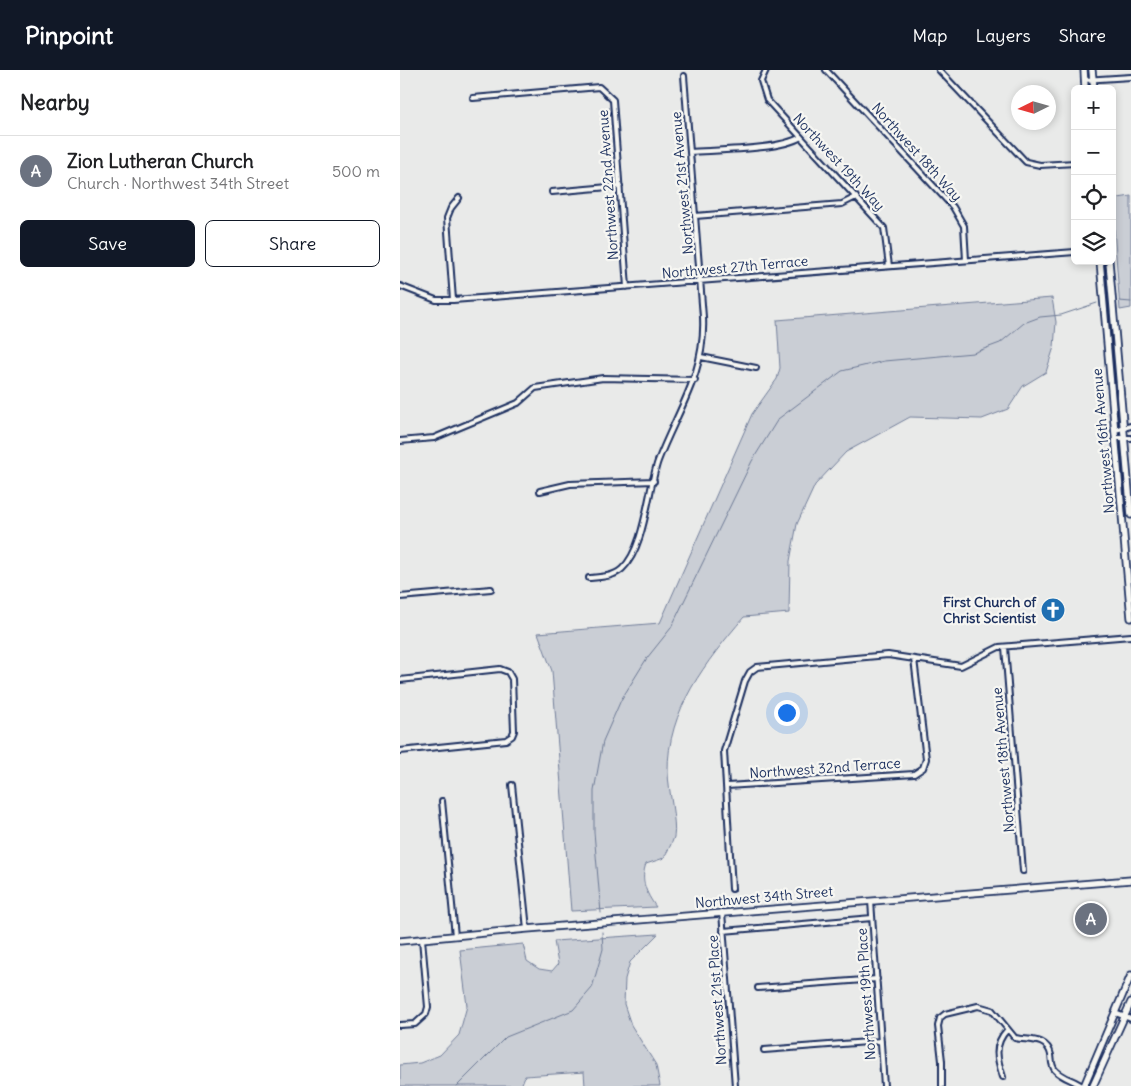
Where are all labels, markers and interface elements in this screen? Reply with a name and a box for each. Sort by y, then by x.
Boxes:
text: Pinpoint [25,20,113,50]
text: Map [912,24,947,47]
text: Layers [975,24,1031,47]
text: Share [1059,24,1106,47]
north arrow [1011,85,1056,130]
map controls [1071,85,1116,265]
button: + [1071,85,1116,130]
text: Nearby [20,89,90,116]
street label: Northwest 18th Way [868,99,966,205]
street label: Northwest 22nd Avenue [594,109,622,261]
street label: Northwest 19th Way [789,110,889,214]
street label: Northwest 21st Avenue [667,111,697,255]
button: − [1071,130,1116,175]
text: Zion Lutheran Church [67,149,254,173]
text: A [31,161,41,181]
text: 500 m [332,161,380,181]
text: Church · Northwest 34th Street [67,173,289,193]
button: locate [1071,175,1116,220]
button: Save [20,220,195,267]
button: Share [205,220,380,267]
button: layers [1071,220,1116,265]
street label: Northwest 27th Terrace [661,252,809,282]
street label: Northwest 16th Avenue [1088,368,1118,514]
place label: First Church of Christ Scientist [943,593,1037,627]
church icon: First Church of Christ Scientist [1040,597,1066,623]
street label: Northwest 18th Avenue [988,687,1018,833]
your location [774,700,800,726]
street label: Northwest 32nd Terrace [749,754,901,782]
street label: Northwest 34th Street [694,882,834,912]
pin: A [1075,900,1107,938]
street label: Northwest 19th Place [852,927,880,1061]
street label: Northwest 21st Place [703,934,731,1066]

